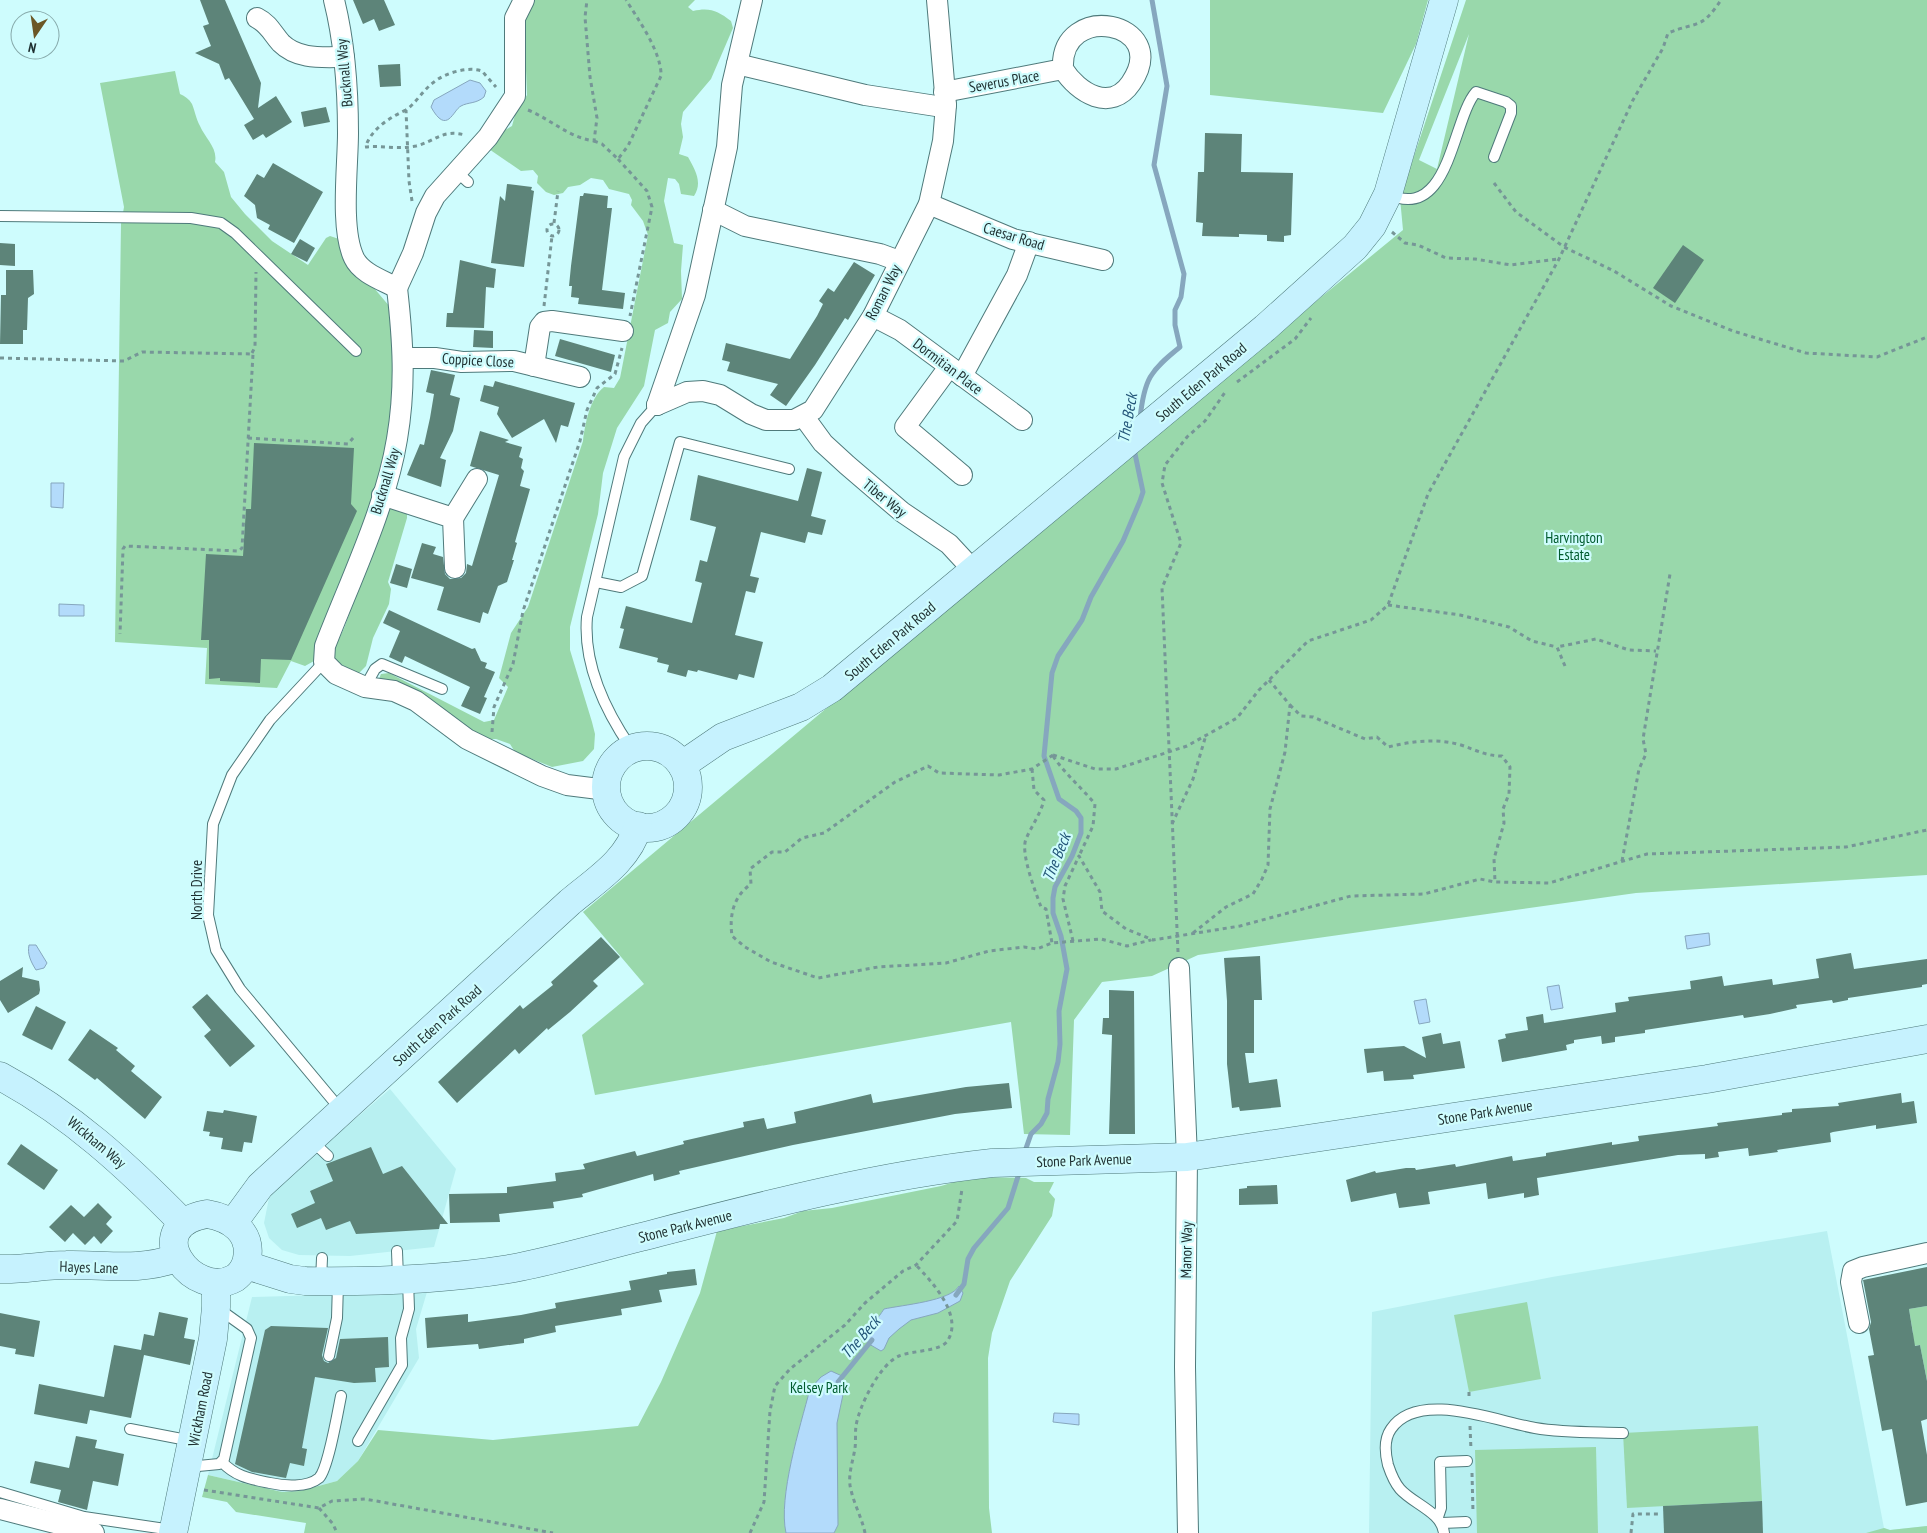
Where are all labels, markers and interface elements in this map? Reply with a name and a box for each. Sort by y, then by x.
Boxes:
north arrow [10,10,60,60]
text: N [26,38,38,57]
street label: Bucknall Way [332,38,356,108]
street label: Severus Place [967,65,1041,97]
street label: Caesar Road [981,218,1047,254]
street label: Roman Way [861,261,905,323]
street label: Dormitian Place [909,334,987,398]
street label: South Eden Park Road [1152,338,1250,426]
street label: Coppice Close [442,349,514,371]
water label: The Beck [1113,390,1142,444]
street label: Bucknall Way [366,445,404,517]
street label: Tiber Way [859,475,911,522]
park label: Harvington Estate [1545,528,1603,564]
street label: South Eden Park Road [841,597,939,685]
water label: The Beck [1037,828,1075,884]
street label: North Drive [187,860,206,920]
street label: South Eden Park Road [389,980,485,1070]
street label: Stone Park Avenue [1436,1095,1534,1129]
street label: Wickham Way [64,1112,131,1172]
street label: Stone Park Avenue [1036,1149,1132,1171]
street label: Stone Park Avenue [636,1205,734,1247]
street label: Manor Way [1176,1221,1196,1279]
street label: Hayes Lane [59,1256,119,1278]
water label: The Beck [836,1310,885,1362]
street label: Wickham Road [183,1370,217,1448]
park label: Kelsey Park [790,1378,848,1397]

